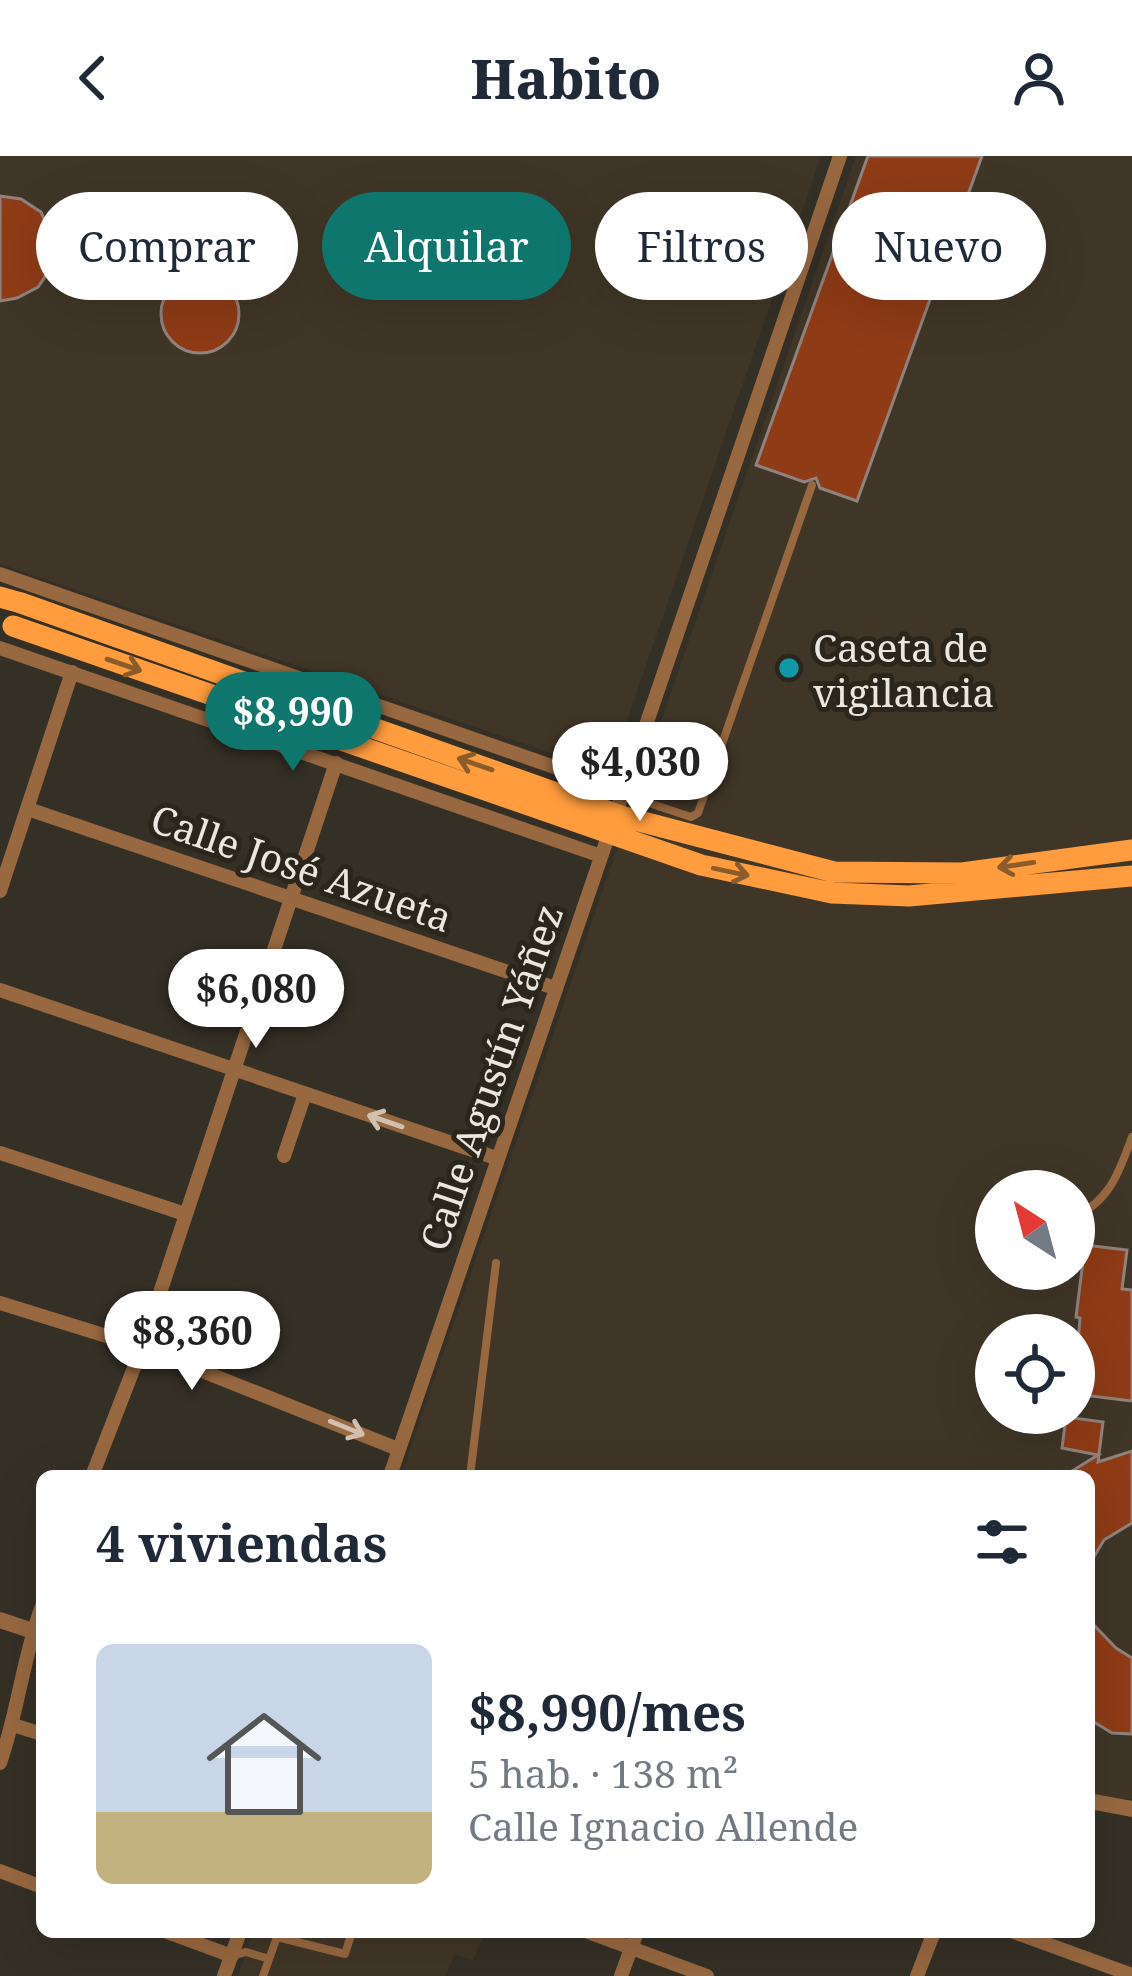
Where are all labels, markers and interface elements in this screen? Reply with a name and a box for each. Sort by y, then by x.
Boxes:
text: Habito [471,41,661,115]
icon: back [60,45,126,111]
icon: person [1006,45,1072,111]
chip: Comprar [36,192,298,300]
chip: Alquilar [322,192,571,300]
chip: Filtros [595,192,808,300]
chip: Nuevo [832,192,1046,300]
place label: Caseta de vigilancia [813,620,994,718]
marker: Caseta de vigilancia [776,655,802,681]
one-way arrow [104,656,141,677]
pin: $8,990 [195,672,391,774]
text: $8,990 [232,684,354,737]
pin: $4,030 [542,722,738,824]
text: $4,030 [579,734,701,787]
one-way arrow [457,752,494,773]
street label: Calle José Azueta [145,791,459,943]
one-way arrow [997,854,1036,877]
one-way arrow [712,861,750,884]
street label: Calle Agustín Yáñez [406,897,574,1257]
pin: $6,080 [158,949,354,1051]
text: $6,080 [195,961,317,1014]
one-way arrow [367,1109,404,1130]
north arrow [975,1170,1095,1290]
map controls [975,1170,1095,1434]
pin: $8,360 [94,1291,290,1393]
text: $8,360 [131,1303,253,1356]
button: locate [975,1314,1095,1434]
one-way arrow [327,1419,364,1441]
text: 4 viviendas [96,1507,387,1577]
icon: filters [969,1509,1035,1575]
text: $8,990/mes [468,1676,746,1746]
icon: home [192,1692,336,1836]
text: 5 hab. · 138 m² [468,1746,738,1799]
text: Calle Ignacio Allende [468,1799,858,1852]

